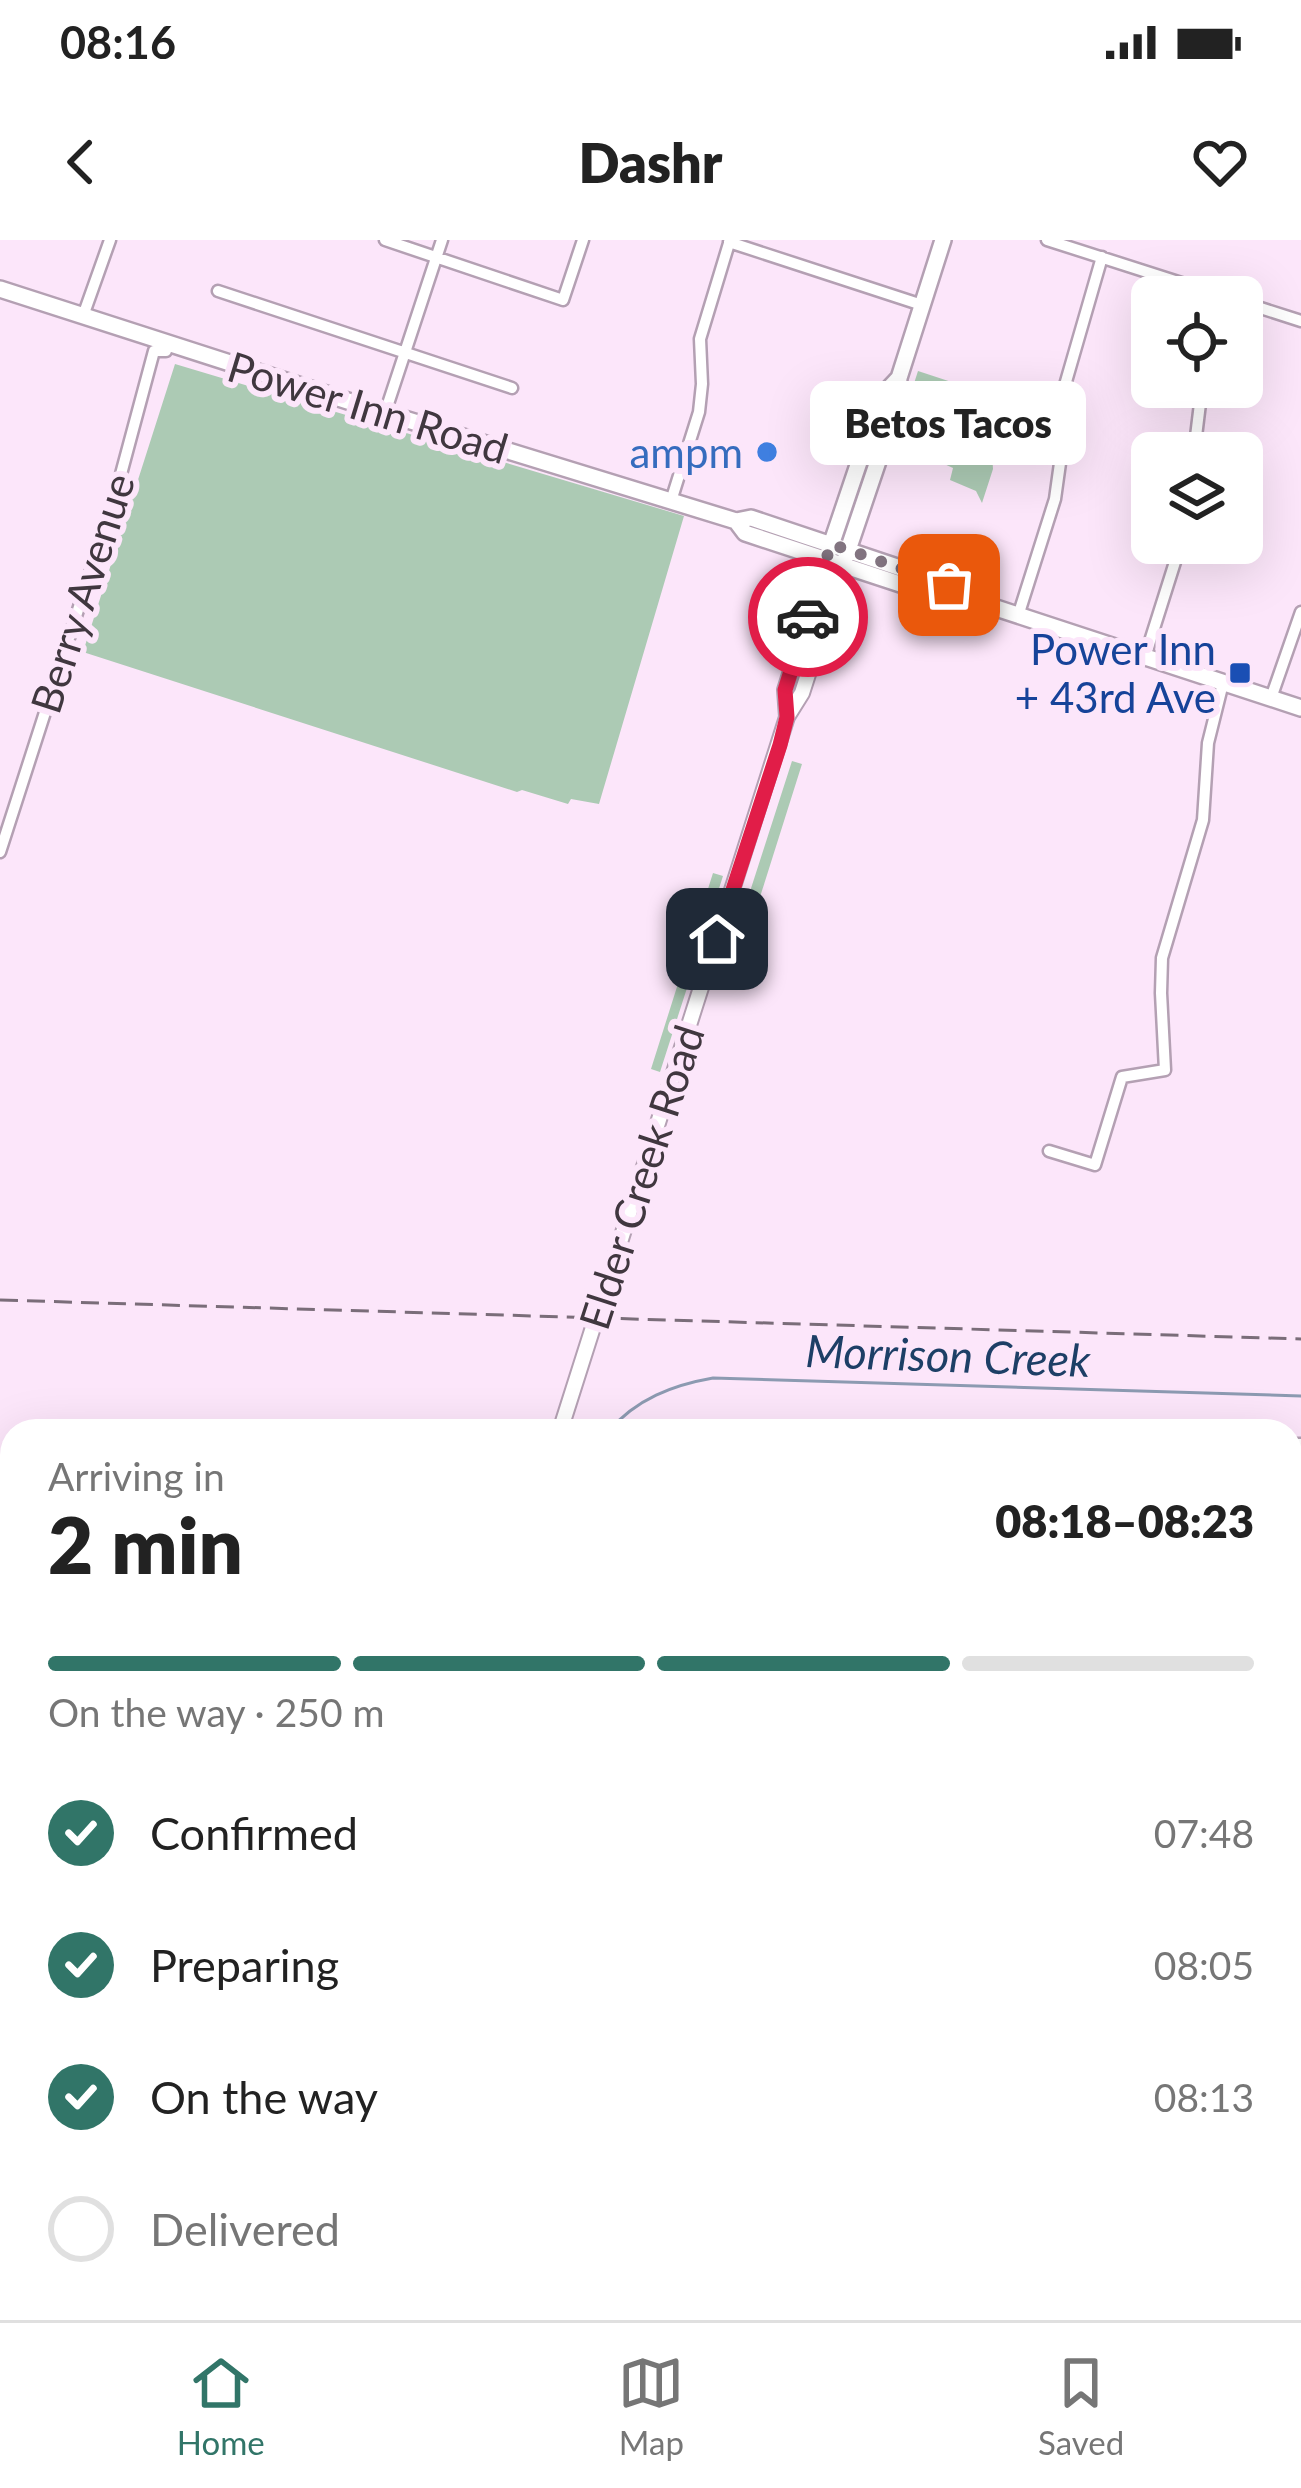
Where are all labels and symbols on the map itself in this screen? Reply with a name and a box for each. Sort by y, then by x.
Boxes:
street label: Power Inn Road [222,341,514,473]
callout: Betos Tacos [811,381,1087,465]
place label: ampm [629,427,743,477]
marker: ampm [754,439,780,465]
street label: Berry Avenue [20,467,144,719]
pin [898,534,1000,636]
courier [748,557,868,677]
place label: Power Inn + 43rd Ave [1015,624,1216,722]
marker: Power Inn + 43rd Ave [1227,660,1253,686]
pin [666,888,768,990]
street label: Elder Creek Road [568,1019,714,1335]
water label: Morrison Creek [805,1323,1092,1387]

